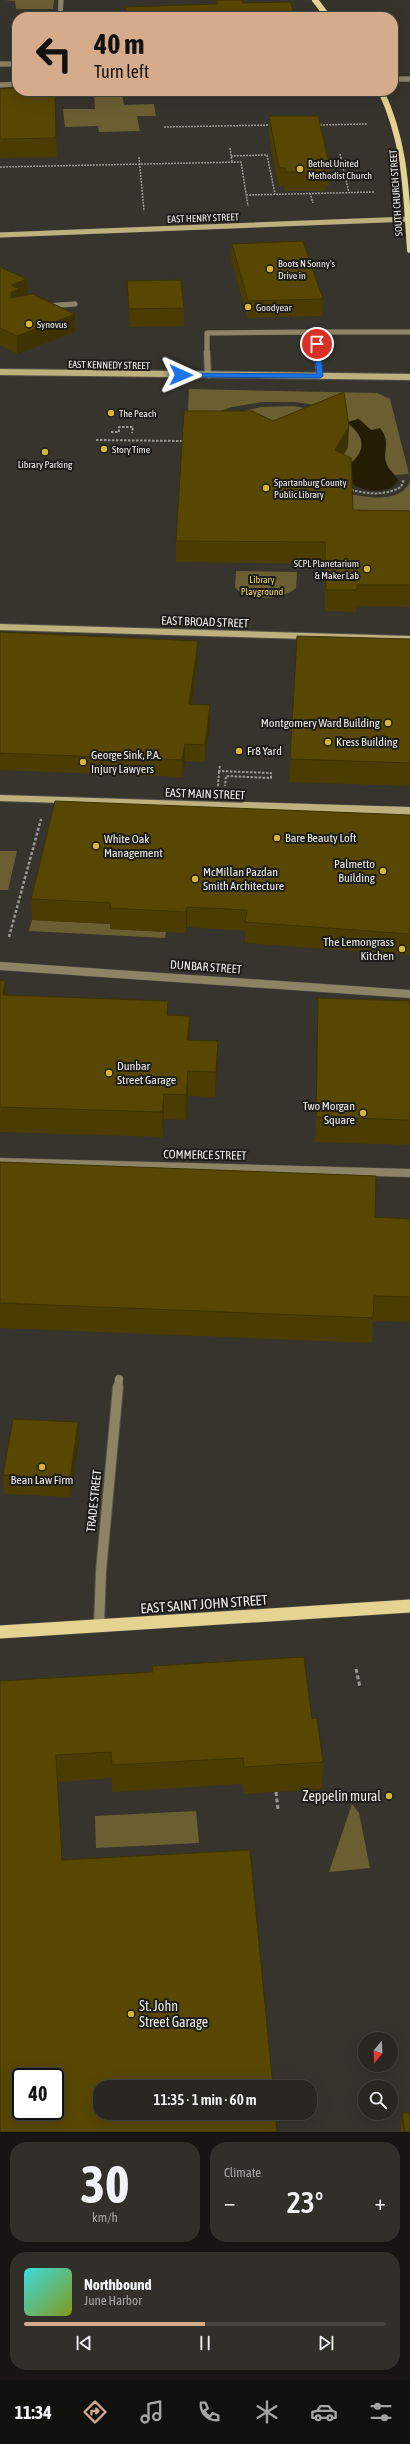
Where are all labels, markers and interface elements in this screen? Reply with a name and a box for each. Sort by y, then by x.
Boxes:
icon: left [28,28,80,80]
text: 40 m [94,28,144,60]
text: Turn left [94,61,149,82]
street label: SOUTH CHURCH STREET [387,149,405,237]
place label: Bethel United Methodist Church [308,158,372,181]
marker: Bethel United Methodist Church [295,164,305,174]
street label: EAST HENRY STREET [167,211,240,225]
place label: Boots N Sonny's Drive in [278,258,336,281]
marker: Boots N Sonny's Drive in [265,264,275,274]
marker: Goodyear [243,302,253,312]
place label: Goodyear [256,302,293,313]
marker: Synovus [24,319,34,329]
place label: Synovus [37,319,68,330]
pin [300,327,334,361]
icon: arrive [306,333,328,355]
position arrow [160,354,202,396]
street label: EAST KENNEDY STREET [68,359,151,371]
marker: The Peach [106,408,116,418]
place label: The Peach [119,408,157,419]
marker: Story Time [99,444,109,454]
place label: Story Time [112,444,151,455]
marker: Library Parking [40,447,50,457]
place label: Library Parking [18,459,73,470]
place label: Spartanburg County Public Library [274,477,347,500]
marker: Spartanburg County Public Library [261,483,271,493]
place label: SCPL Planetarium & Maker Lab [294,558,359,581]
marker: SCPL Planetarium & Maker Lab [362,564,372,574]
park label: Library Playground [241,574,284,597]
street label: EAST BROAD STREET [161,613,250,631]
place label: Montgomery Ward Building [261,716,381,730]
marker: Montgomery Ward Building [383,718,393,728]
place label: Kress Building [336,735,399,749]
marker: Kress Building [323,737,333,747]
place label: Fr8 Yard [247,744,282,758]
marker: Fr8 Yard [234,746,244,756]
place label: George Sink, P.A. Injury Lawyers [91,748,161,776]
marker: George Sink, P.A. Injury Lawyers [78,757,88,767]
street label: EAST MAIN STREET [165,786,246,802]
place label: Bare Beauty Loft [285,831,357,845]
place label: White Oak Management [104,832,163,860]
marker: Bare Beauty Loft [272,833,282,843]
marker: White Oak Management [91,841,101,851]
place label: Palmetto Building [334,857,376,885]
place label: McMillan Pazdan Smith Architecture [203,865,284,893]
marker: Palmetto Building [378,866,388,876]
marker: McMillan Pazdan Smith Architecture [190,874,200,884]
place label: The Lemongrass Kitchen [323,935,394,963]
marker: The Lemongrass Kitchen [397,944,407,954]
street label: DUNBAR STREET [170,958,243,977]
place label: Dunbar Street Garage [117,1059,176,1087]
marker: Dunbar Street Garage [104,1068,114,1078]
place label: Two Morgan Square [303,1099,355,1127]
marker: Two Morgan Square [358,1108,368,1118]
street label: COMMERCE STREET [163,1147,247,1163]
marker: Bean Law Firm [37,1462,47,1472]
street label: TRADE STREET [84,1469,104,1533]
place label: Bean Law Firm [11,1473,74,1487]
street label: EAST SAINT JOHN STREET [140,1592,268,1616]
place label: Zeppelin mural [302,1788,381,1804]
marker: Zeppelin mural [384,1791,394,1801]
place label: St. John Street Garage [139,1998,208,2030]
marker: St. John Street Garage [126,2009,136,2019]
north arrow [358,2032,398,2072]
map controls [358,2032,398,2120]
speed limit sign: 40 [12,2068,64,2120]
button: search [358,2080,398,2120]
text: 11:35 · 1 min · 60 m [153,2091,257,2108]
text: 30 [81,2154,129,2214]
text: Climate [224,2165,261,2180]
text: 23° [287,2185,323,2219]
text: − [224,2189,235,2215]
text: + [375,2189,386,2215]
text: km/h [92,2210,118,2225]
text: Northbound [84,2276,152,2293]
text: June Harbor [84,2293,142,2308]
icon: previous [73,2332,95,2354]
icon: pause [194,2332,216,2354]
icon: next [315,2332,337,2354]
icon: directions [81,2398,109,2426]
icon: music [138,2398,166,2426]
icon: phone [195,2398,223,2426]
icon: climate [253,2398,281,2426]
icon: car [310,2398,338,2426]
icon: filters [367,2398,395,2426]
text: 11:34 [15,2402,52,2423]

